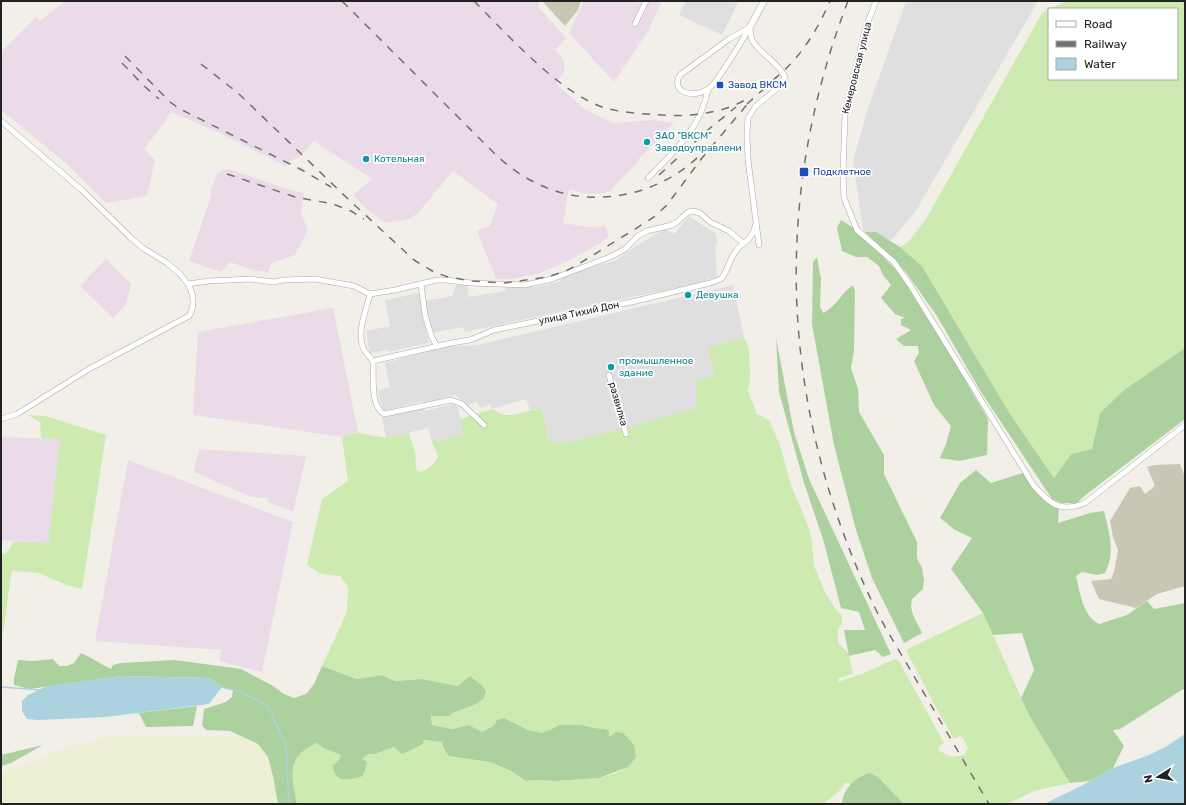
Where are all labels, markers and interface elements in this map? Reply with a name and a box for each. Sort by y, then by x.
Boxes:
legend [1048,8,1178,80]
text: Road [1084,17,1112,31]
street label: Кемеровская улица [840,21,874,115]
text: Railway [1084,37,1127,51]
text: Water [1084,57,1116,71]
place label: Завод ВКСМ [728,79,787,91]
marker: Завод ВКСМ [715,80,725,90]
place label: ЗАО "ВКСМ" Заводоуправлени [655,130,742,154]
marker: ЗАО "ВКСМ" Заводоуправлени [642,137,652,147]
place label: Котельная [374,153,424,165]
marker: Котельная [361,154,371,164]
marker: Подклетное [798,166,810,178]
place label: Подклетное [813,166,872,178]
place label: Девушка [696,289,739,301]
marker: Девушка [683,290,693,300]
street label: улица Тихий Дон [538,299,620,327]
place label: промышленное здание [619,355,694,379]
marker: промышленное здание [606,362,616,372]
street label: развилка [606,381,630,427]
north arrow [1138,757,1178,797]
text: N [1142,774,1156,784]

